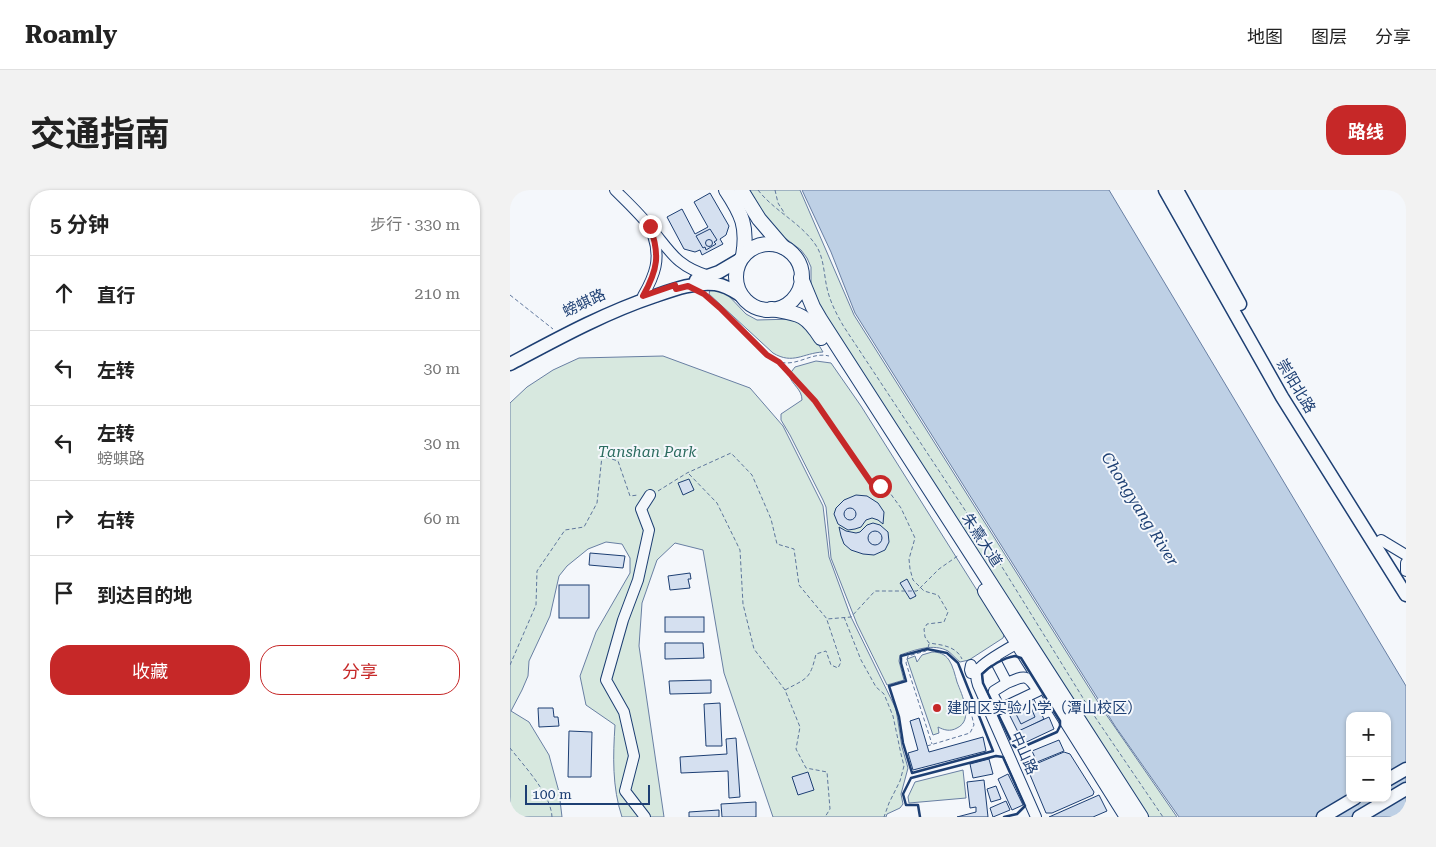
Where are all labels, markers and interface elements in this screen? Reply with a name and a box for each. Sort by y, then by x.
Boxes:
text: Roamly [25,21,117,49]
text: 地图 [1247,26,1283,47]
text: 图层 [1311,26,1347,47]
text: 分享 [1375,26,1411,47]
button: 路线 [1326,105,1406,155]
text: 交通指南 [30,114,170,155]
text: 5 分钟 [50,213,109,237]
text: 步行 · 330 m [370,215,460,234]
route end [639,215,662,238]
icon: ahead [50,279,78,307]
text: 直行 [97,284,135,307]
text: 210 m [414,284,460,303]
street label: 螃蜞路 [560,285,608,321]
icon: left [50,354,78,382]
street label: 崇阳北路 [1273,356,1319,416]
text: 左转 [97,359,135,382]
text: 30 m [423,359,460,378]
text: 左转 [97,422,135,445]
icon: left [50,429,78,457]
text: 30 m [423,434,460,453]
park label: Tanshan Park [598,443,697,461]
text: 螃蜞路 [97,449,145,468]
water label: Chongyang River [1097,449,1183,570]
route start [869,475,892,498]
icon: right [50,504,78,532]
text: 右转 [97,509,135,532]
text: 60 m [423,509,460,528]
street label: 朱熹大道 [958,510,1006,570]
icon: arrive [50,579,78,607]
text: 到达目的地 [97,584,192,607]
button: 收藏 [50,645,250,695]
button: 分享 [260,645,460,695]
place label: 建阳区实验小学（潭山校区） [947,699,1142,717]
marker: 建阳区实验小学（潭山校区） [931,702,943,714]
map controls [1346,712,1391,802]
button: + [1346,712,1391,757]
street label: 中山路 [1007,729,1041,777]
button: − [1346,757,1391,802]
scale bar [525,782,650,805]
text: 100 m [532,786,572,802]

